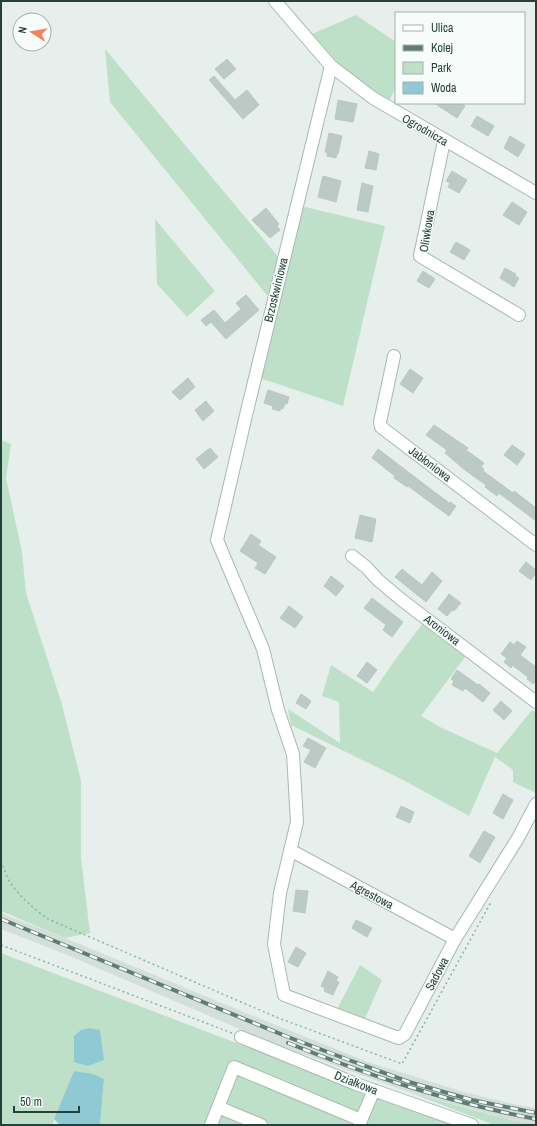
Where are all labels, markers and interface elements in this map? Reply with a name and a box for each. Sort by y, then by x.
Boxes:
north arrow [12,12,52,52]
legend [395,12,525,104]
text: Ulica [431,20,454,36]
text: N [15,25,30,35]
text: Kolej [431,40,453,56]
text: Park [431,60,451,76]
text: Woda [431,80,457,96]
street label: Ogrodnicza [399,110,451,150]
street label: Oliwkowa [416,208,438,253]
street label: Brzoskwiniowa [260,255,292,324]
street label: Jabłoniowa [405,443,455,486]
street label: Aroniowa [420,610,464,649]
street label: Agrestowa [347,877,397,913]
street label: Sadowa [422,954,453,993]
street label: Działkowa [332,1067,381,1099]
scale bar [14,1088,79,1114]
text: 50 m [20,1094,42,1110]

